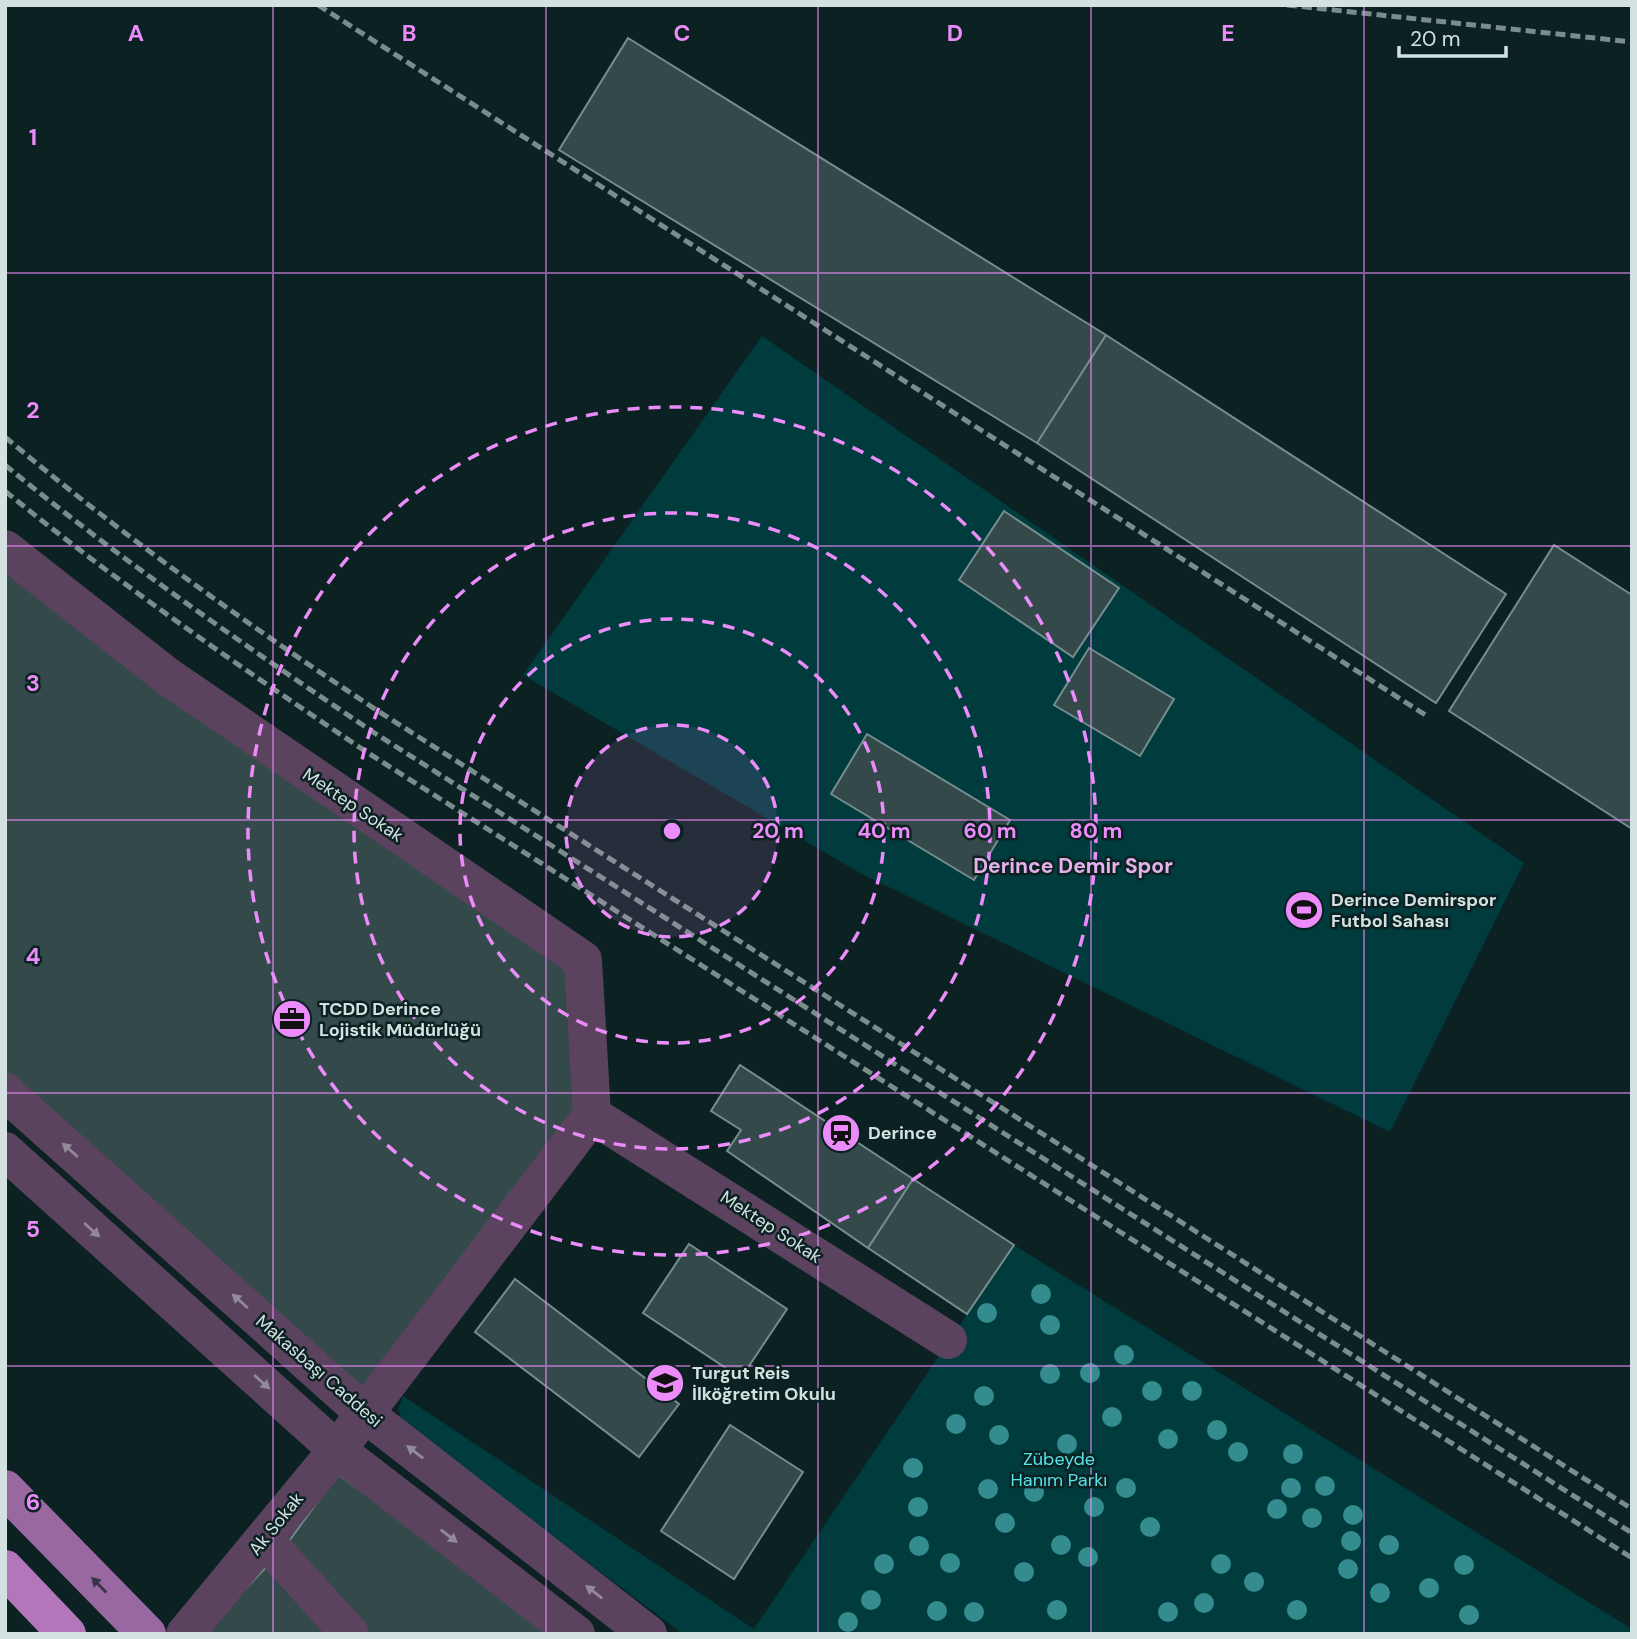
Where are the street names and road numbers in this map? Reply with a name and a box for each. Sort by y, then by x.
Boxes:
street label: Mektep Sokak [298,762,408,848]
street label: Mektep Sokak [716,1185,826,1269]
street label: Makasbaşı Caddesi [251,1309,387,1433]
street label: Ak Sokak [243,1487,309,1561]

